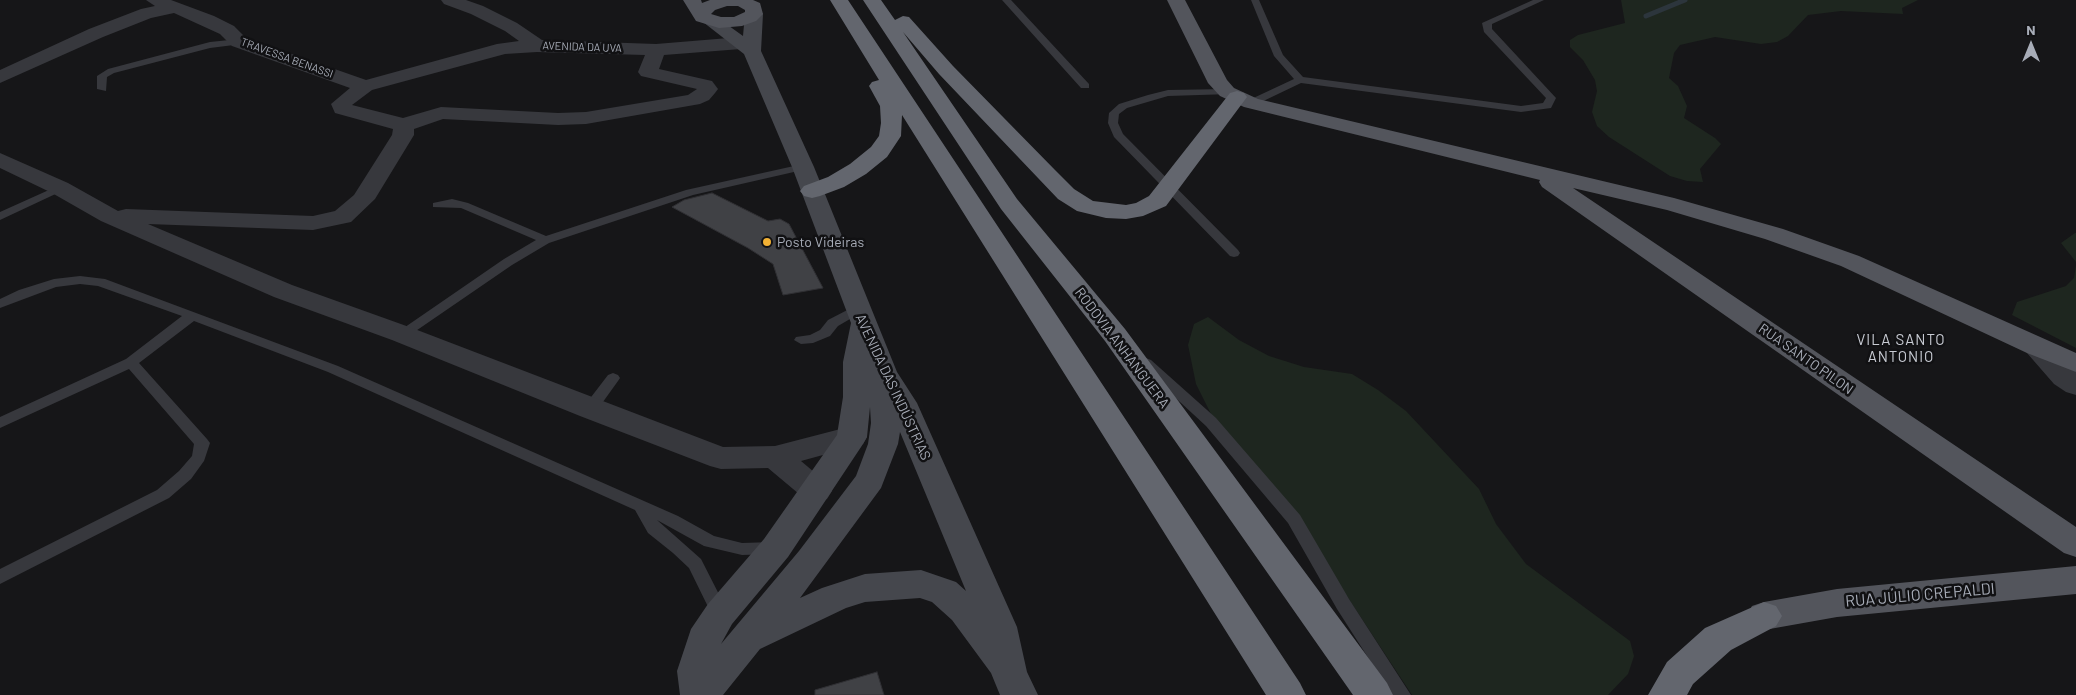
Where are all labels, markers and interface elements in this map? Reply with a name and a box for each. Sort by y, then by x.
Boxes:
north arrow [2006,20,2056,70]
text: N [2026,21,2036,38]
street label: TRAVESSA BENASSI [239,35,335,81]
street label: AVENIDA DA UVA [542,39,622,55]
place label: Posto Videiras [777,234,864,250]
marker: Posto Videiras [761,236,773,248]
street label: RODOVIA ANHANGUERA [1071,284,1173,412]
street label: AVENIDA DAS INDÚSTRIAS [852,311,934,463]
street label: RUA SANTO PILON [1755,320,1857,398]
district label: VILA SANTO ANTONIO [1855,331,1947,366]
street label: RUA JÚLIO CREPALDI [1844,579,1996,611]

